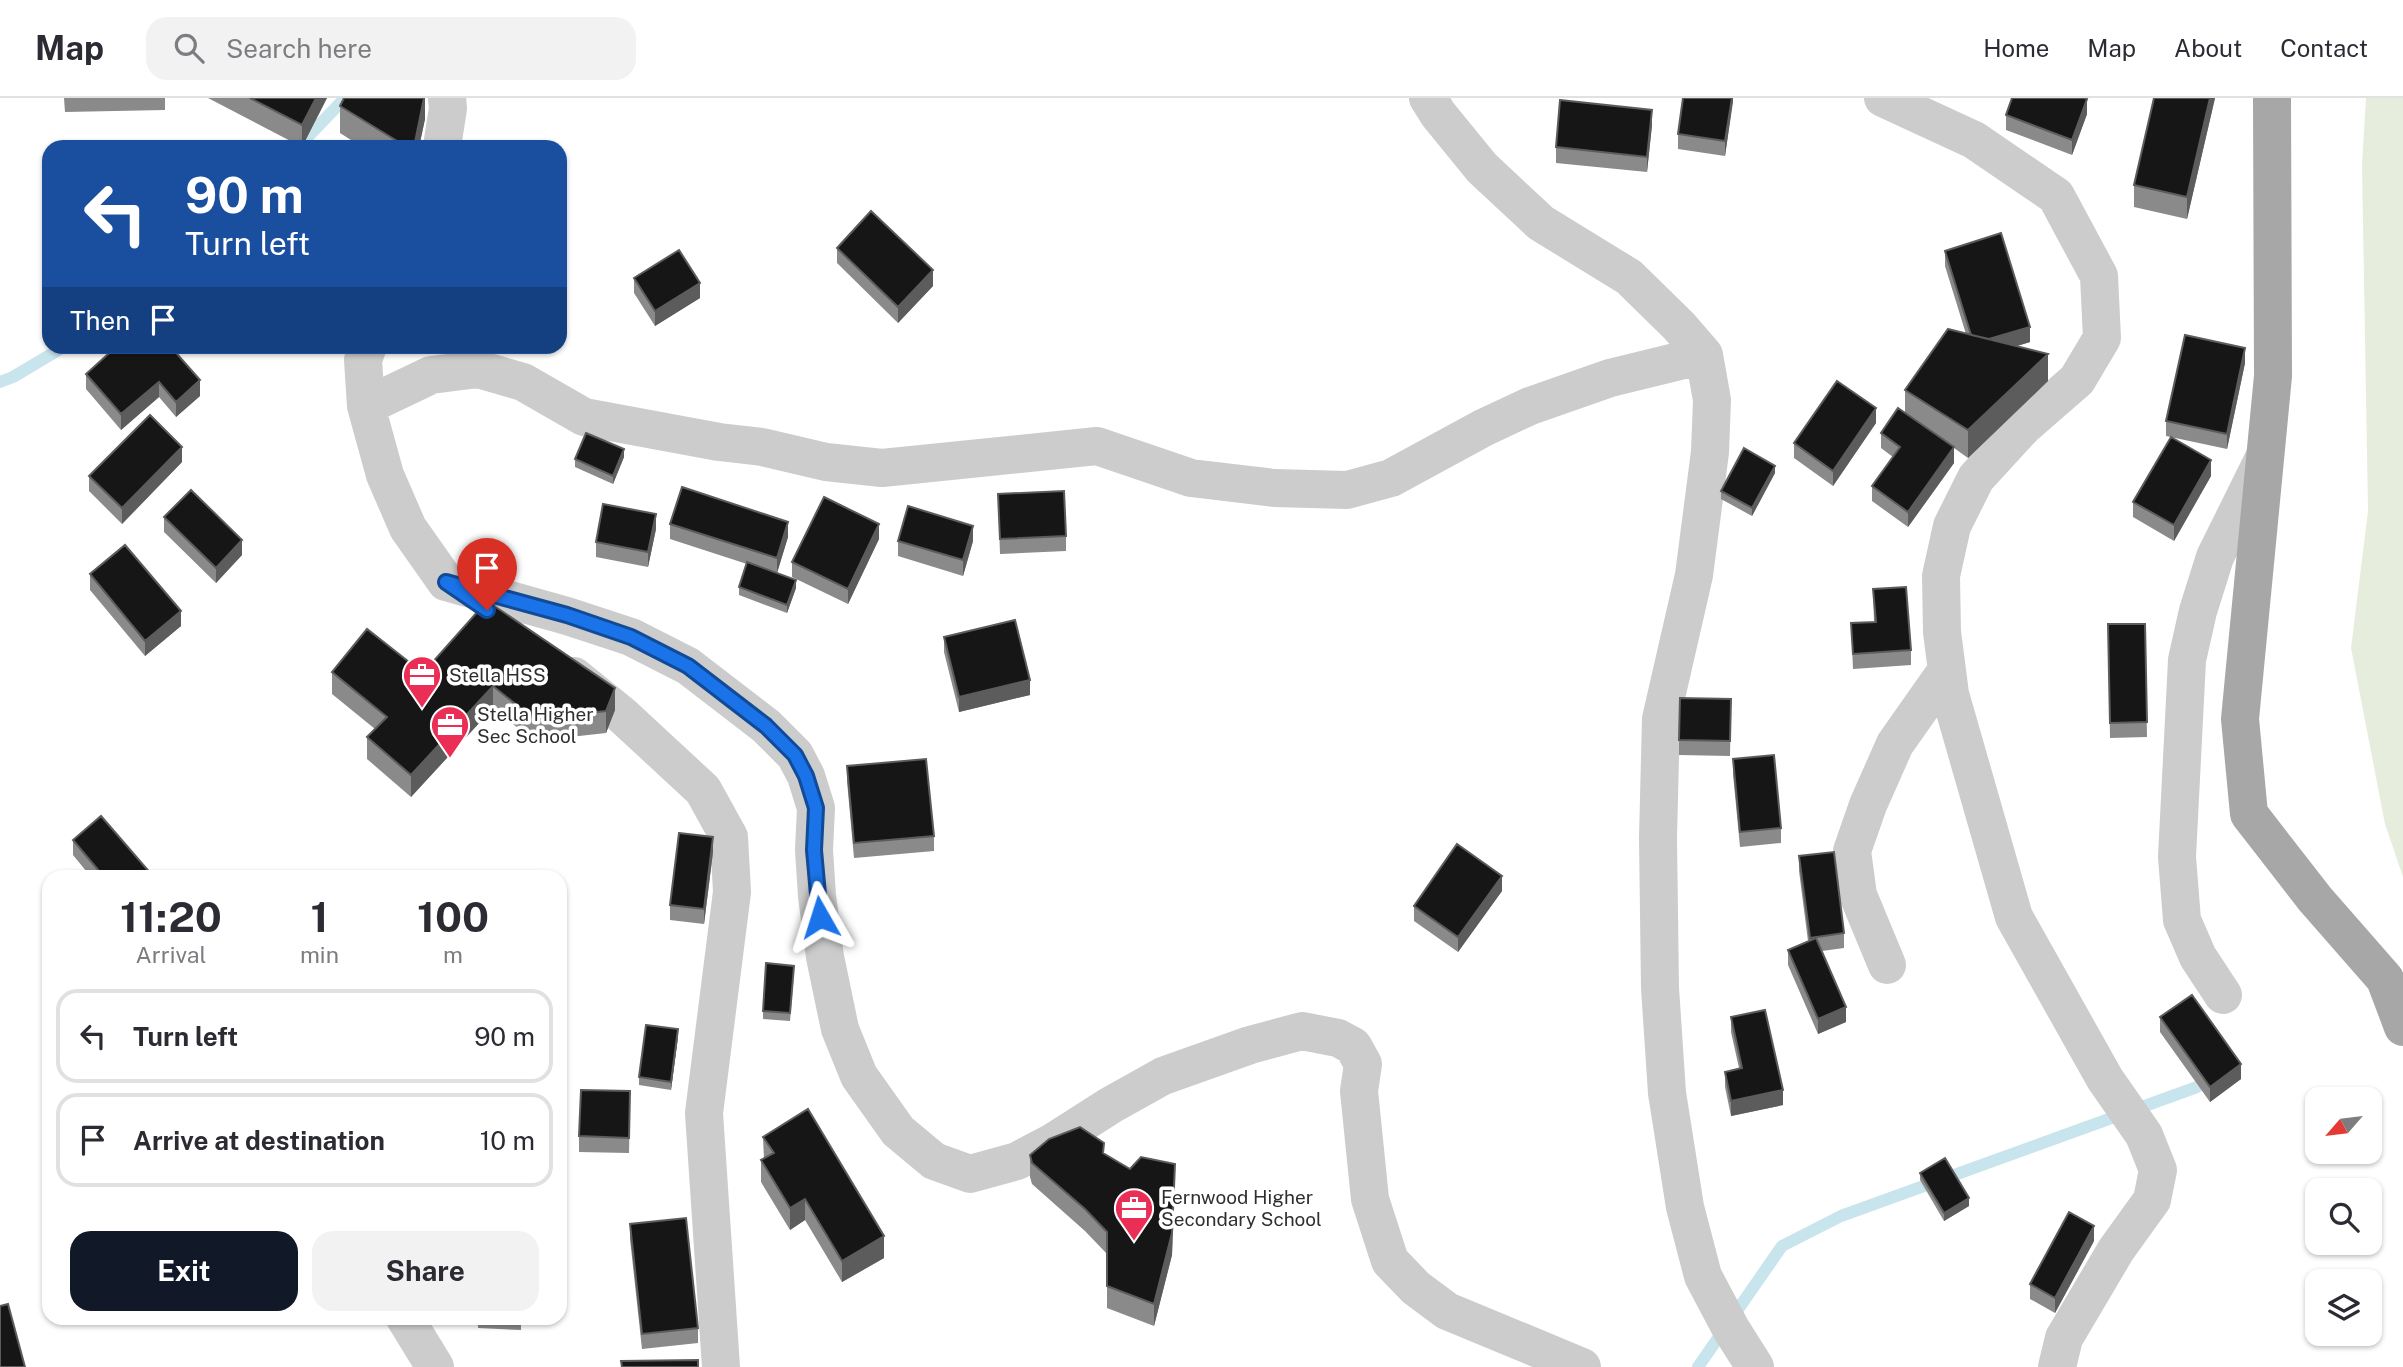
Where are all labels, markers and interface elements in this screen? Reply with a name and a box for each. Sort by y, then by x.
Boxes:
search box [146,17,636,80]
text: Map [35,29,104,67]
icon: search [170,29,208,67]
text: Search here [226,33,372,64]
text: Home [1983,34,2049,62]
text: Map [2087,34,2136,62]
text: About [2174,34,2242,62]
text: Contact [2280,34,2368,62]
text: 90 m [185,166,304,224]
icon: left [70,168,161,259]
text: Turn left [185,225,310,262]
icon: arrive [144,301,182,339]
text: Then [70,305,130,336]
pin [457,538,517,610]
icon: arrive [468,549,506,587]
office icon: Stella HSS [401,654,443,709]
place label: Stella HSS [449,664,546,686]
place label: Stella Higher Sec School [477,703,594,747]
office icon: Stella Higher Sec School [429,704,471,759]
position arrow [783,880,857,954]
text: 11:20 [120,892,222,941]
text: 1 [310,892,328,941]
text: 100 [417,892,489,941]
text: Arrival [135,941,206,968]
text: min [300,941,339,968]
text: m [443,941,463,968]
icon: left [74,1017,112,1055]
text: Turn left [133,1021,238,1052]
text: 90 m [474,1021,535,1052]
north arrow [2305,1087,2382,1164]
map controls [2305,1087,2382,1346]
icon: arrive [74,1121,112,1159]
text: Arrive at destination [133,1125,385,1156]
text: 10 m [480,1125,535,1156]
button: search [2305,1178,2382,1255]
place label: Fernwood Higher Secondary School [1161,1186,1322,1230]
office icon: Fernwood Higher Secondary School [1113,1187,1155,1242]
button: Exit [70,1231,298,1311]
button: Share [312,1231,539,1311]
button: layers [2305,1269,2382,1346]

